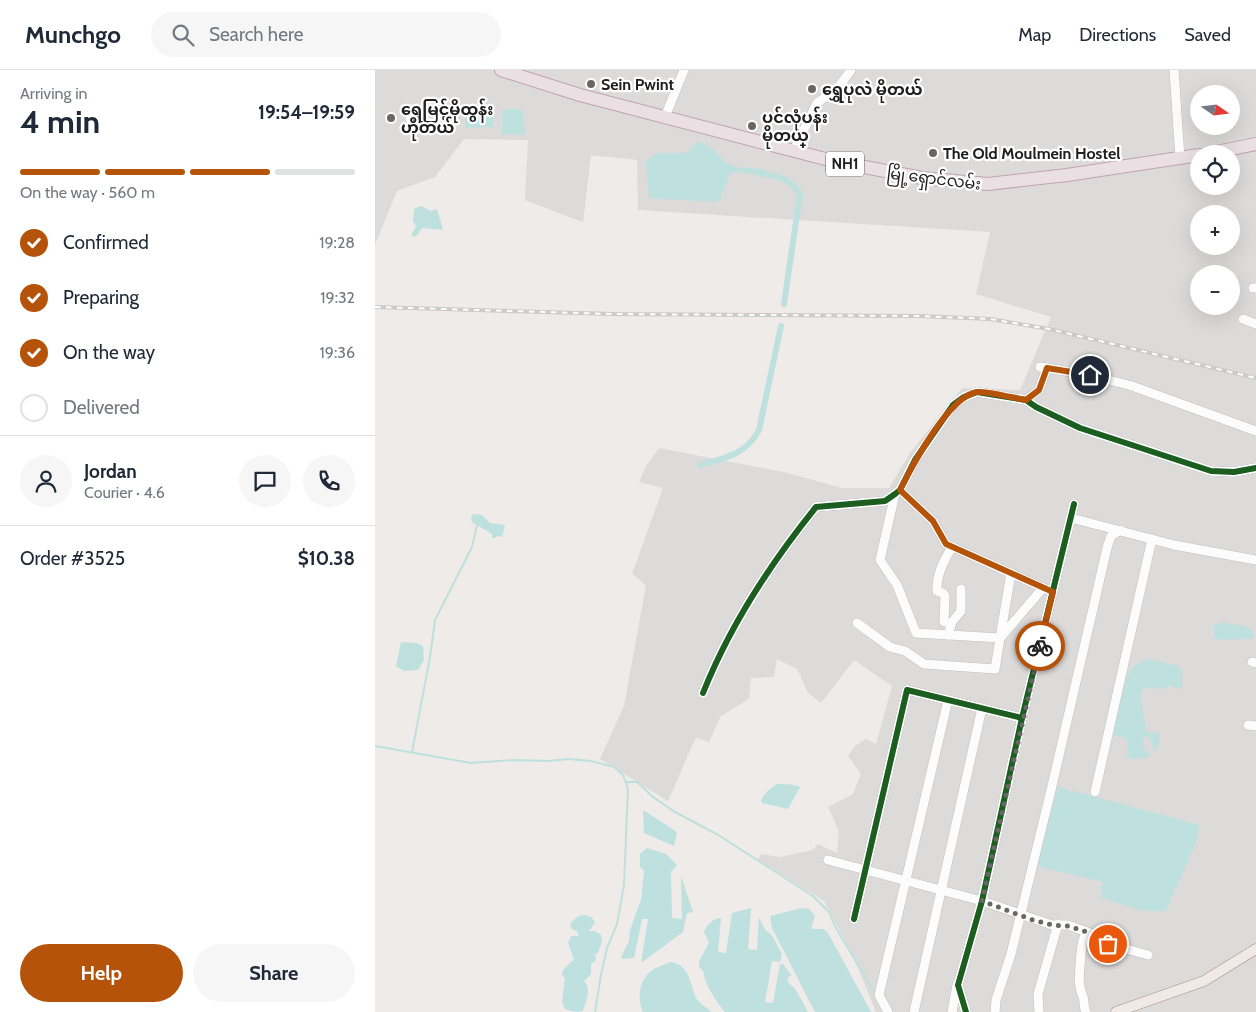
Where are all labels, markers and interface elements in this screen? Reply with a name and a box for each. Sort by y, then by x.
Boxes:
search box [151,12,501,57]
text: Munchgo [25,20,121,49]
icon: search [169,21,197,49]
text: Search here [209,23,303,46]
text: Map [1018,24,1051,46]
text: Directions [1079,24,1156,46]
text: Saved [1184,24,1231,46]
place label: Sein Pwint [601,75,675,94]
marker: Sein Pwint [585,78,597,90]
place label: ရွှေပုလဲ မိုတယ် [822,78,923,103]
marker: ရွှေပုလဲ မိုတယ် [806,83,818,95]
text: Arriving in [20,84,87,103]
north arrow [1190,85,1240,135]
map controls [1190,85,1240,315]
place label: ရွှေမြင့်မိုထွန်း ဟိုတယ် [401,98,493,141]
text: 19:54–19:59 [258,101,355,124]
text: 4 min [20,102,100,141]
place label: ပင်လုံပန်း မိုတယ္ [762,106,828,149]
marker: ရွှေမြင့်မိုထွန်း ဟိုတယ် [385,112,397,124]
marker: ပင်လုံပန်း မိုတယ္ [746,120,758,132]
place label: The Old Moulmein Hostel [943,144,1120,163]
button: locate [1190,145,1240,195]
marker: The Old Moulmein Hostel [927,147,939,159]
road number: NH1 [826,152,864,176]
street label: မြို့ရှောင်လမ်း [885,161,982,199]
text: On the way · 560 m [20,183,155,202]
button: + [1190,205,1240,255]
icon: check [20,229,48,257]
text: Confirmed [63,231,149,254]
text: 19:28 [319,233,355,252]
button: − [1190,265,1240,315]
icon: check [20,284,48,312]
text: Preparing [63,286,139,309]
text: 19:32 [320,288,355,307]
icon: check [20,339,48,367]
text: On the way [63,341,155,364]
text: 19:36 [320,343,355,362]
pin [1069,354,1111,396]
icon: home [1076,361,1104,389]
text: Delivered [63,396,140,419]
button: person [20,455,72,507]
button: chat [239,455,291,507]
button: phone [303,455,355,507]
text: Jordan [84,460,137,483]
text: Courier · 4.6 [84,483,165,502]
text: Order #3525 [20,547,125,570]
text: $10.38 [298,547,355,570]
courier [1015,621,1065,671]
icon: bike [1026,632,1054,660]
pin [1087,923,1129,965]
icon: bag [1094,930,1122,958]
button: Help [20,944,183,1002]
button: Share [193,944,355,1002]

